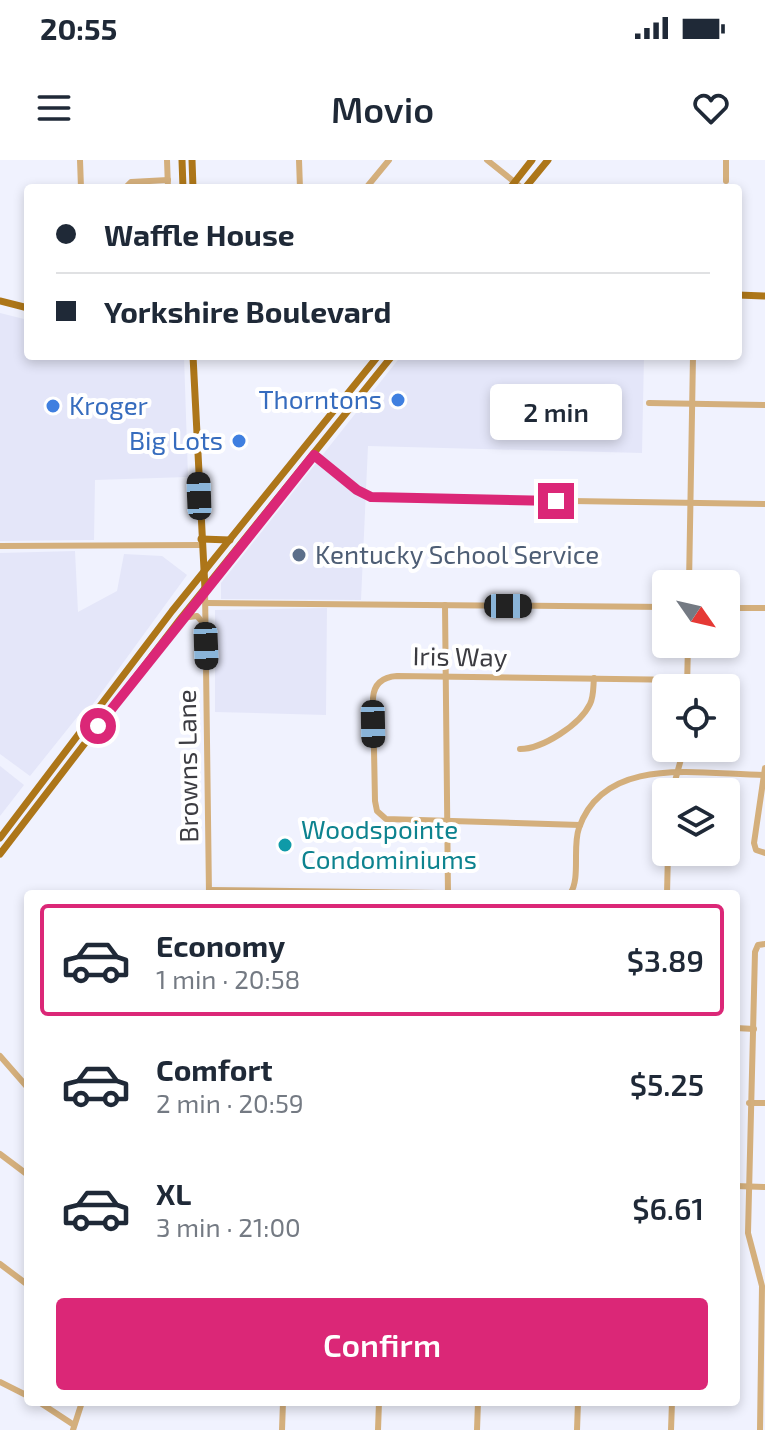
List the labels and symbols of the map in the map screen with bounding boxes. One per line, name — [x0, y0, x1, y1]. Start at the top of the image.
place label: Thorntons — [258, 383, 382, 414]
callout: 2 min — [490, 385, 622, 441]
place label: Kroger — [69, 389, 148, 420]
marker: Thorntons — [389, 391, 407, 409]
marker: Kroger — [44, 397, 62, 415]
place label: Big Lots — [129, 424, 223, 455]
marker: Big Lots — [230, 432, 248, 450]
car — [186, 472, 212, 520]
route end — [538, 483, 574, 519]
place label: Kentucky School Service — [315, 538, 599, 569]
marker: Kentucky School Service — [290, 546, 308, 564]
north arrow — [652, 570, 740, 658]
car — [484, 594, 532, 618]
car — [193, 622, 219, 670]
street label: Iris Way — [412, 639, 508, 672]
street label: Browns Lane — [170, 689, 203, 843]
car — [361, 700, 385, 748]
route start — [80, 708, 116, 744]
place label: Woodspointe Condominiums — [301, 813, 477, 874]
marker: Woodspointe Condominiums — [276, 836, 294, 854]

